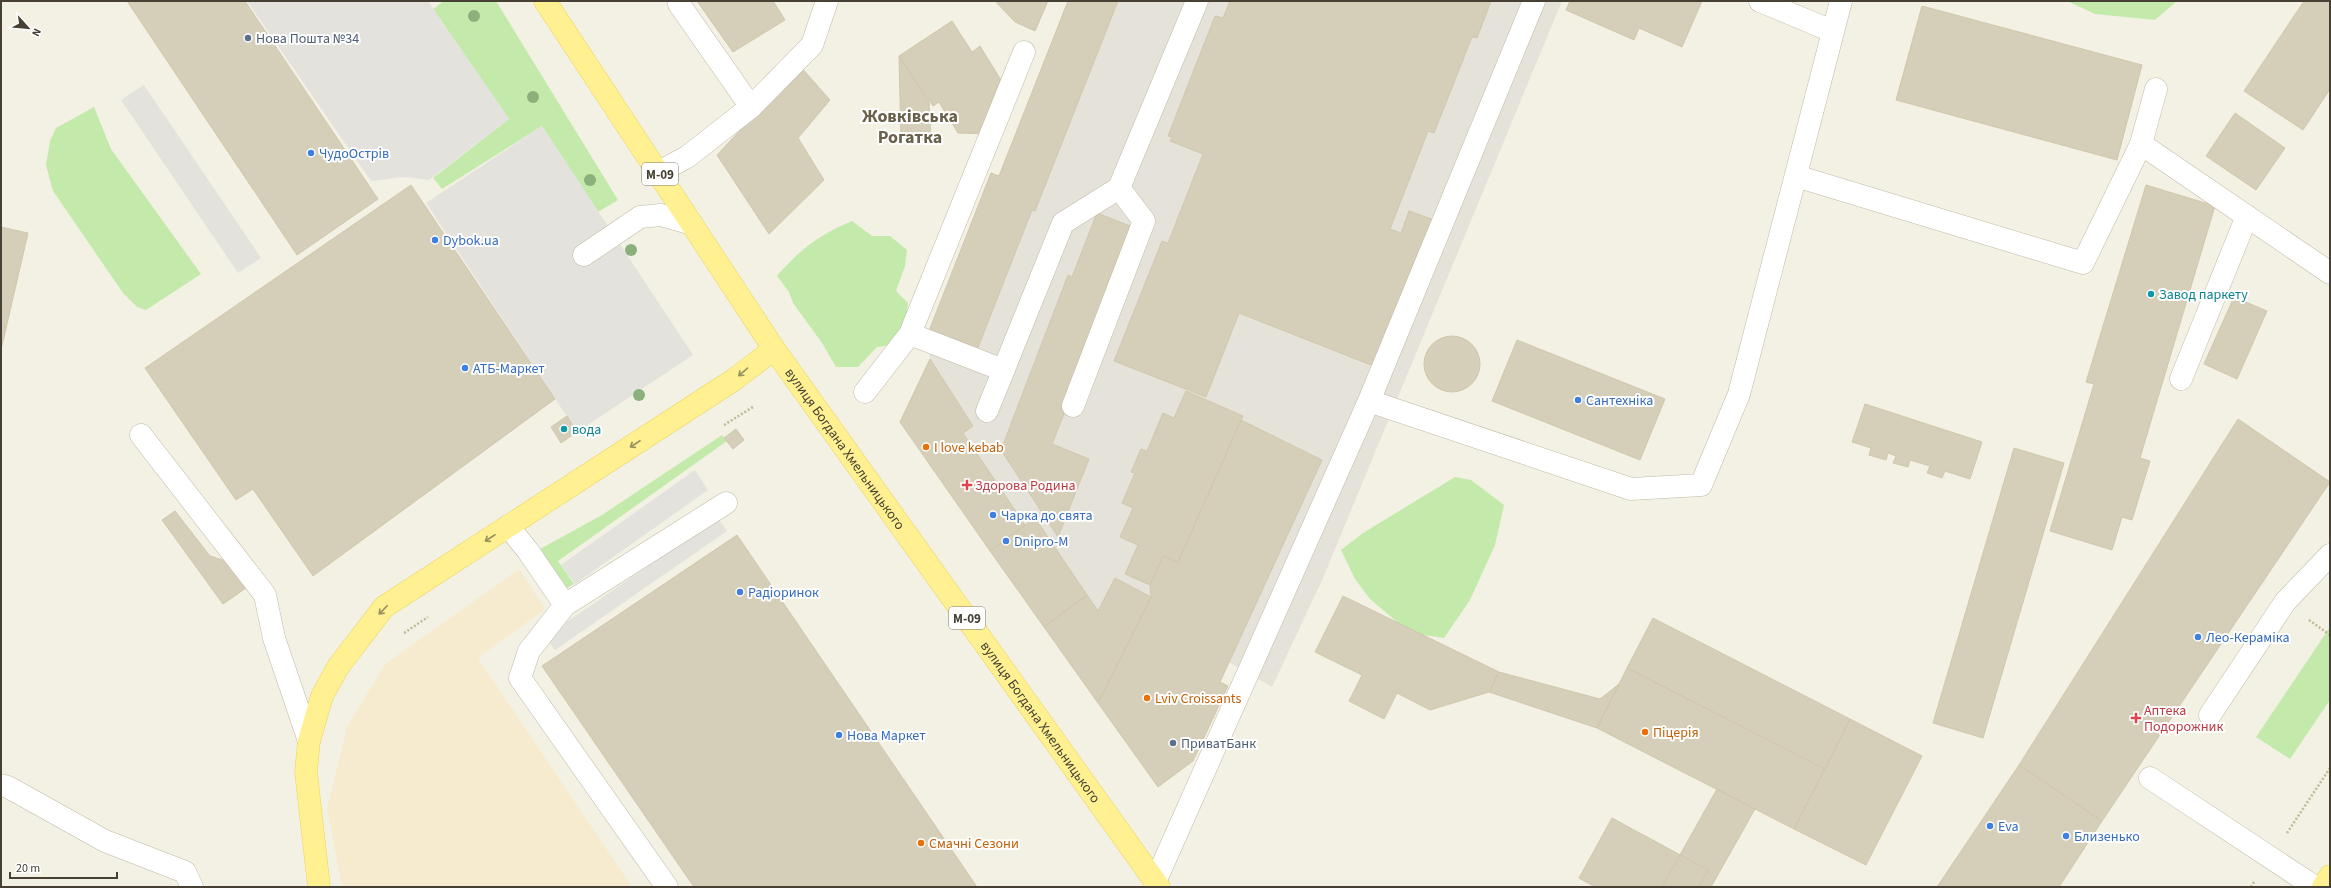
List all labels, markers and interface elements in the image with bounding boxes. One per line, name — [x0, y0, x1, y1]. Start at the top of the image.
north arrow — [8, 8, 48, 48]
text: N — [28, 26, 45, 39]
place label: Нова Пошта №34 — [256, 29, 359, 49]
marker: Нова Пошта №34 — [243, 33, 253, 43]
district label: Жовківська Рогатка — [862, 104, 958, 150]
place label: ЧудоОстрів — [319, 144, 389, 164]
marker: ЧудоОстрів — [306, 148, 316, 158]
road number: М-09 — [642, 163, 678, 185]
place label: Dybok.ua — [443, 231, 499, 251]
marker: Dybok.ua — [430, 235, 440, 245]
place label: Завод паркету — [2159, 285, 2248, 305]
marker: Завод паркету — [2146, 289, 2156, 299]
place label: АТБ-Маркет — [473, 359, 545, 379]
marker: АТБ-Маркет — [460, 363, 470, 373]
street label: вулиця Богдана Хмельницького — [780, 364, 909, 534]
one-way arrow — [738, 368, 748, 377]
place label: Сантехніка — [1586, 391, 1653, 411]
marker: Сантехніка — [1573, 395, 1583, 405]
place label: вода — [572, 420, 601, 440]
marker: вода — [559, 424, 569, 434]
place label: I love kebab — [934, 438, 1004, 458]
one-way arrow — [630, 440, 641, 448]
marker: I love kebab — [921, 442, 931, 452]
place label: Здорова Родина — [975, 476, 1076, 496]
marker: Здорова Родина — [962, 480, 972, 490]
place label: Чарка до свята — [1001, 506, 1093, 526]
marker: Чарка до свята — [988, 510, 998, 520]
place label: Dnipro-M — [1014, 532, 1068, 552]
one-way arrow — [485, 533, 496, 542]
marker: Dnipro-M — [1001, 536, 1011, 546]
place label: Радіоринок — [748, 583, 819, 603]
marker: Радіоринок — [735, 587, 745, 597]
one-way arrow — [378, 605, 388, 615]
road number: М-09 — [949, 607, 985, 629]
place label: Лео-Кераміка — [2206, 628, 2290, 648]
marker: Лео-Кераміка — [2193, 632, 2203, 642]
street label: вулиця Богдана Хмельницького — [975, 637, 1105, 807]
place label: Lviv Croissants — [1155, 689, 1241, 709]
marker: Lviv Croissants — [1142, 693, 1152, 703]
place label: Аптека Подорожник — [2144, 701, 2223, 737]
marker: Аптека Подорожник — [2131, 713, 2141, 723]
place label: Піцерія — [1653, 723, 1699, 743]
place label: Нова Маркет — [847, 726, 926, 746]
marker: Піцерія — [1640, 727, 1650, 737]
marker: Нова Маркет — [834, 730, 844, 740]
place label: ПриватБанк — [1181, 734, 1256, 754]
marker: ПриватБанк — [1168, 738, 1178, 748]
place label: Eva — [1998, 817, 2019, 837]
marker: Eva — [1985, 821, 1995, 831]
place label: Близенько — [2074, 827, 2140, 847]
marker: Близенько — [2061, 831, 2071, 841]
place label: Смачні Сезони — [929, 834, 1019, 854]
marker: Смачні Сезони — [916, 838, 926, 848]
scale bar — [10, 854, 117, 880]
text: 20 m — [16, 860, 40, 877]

